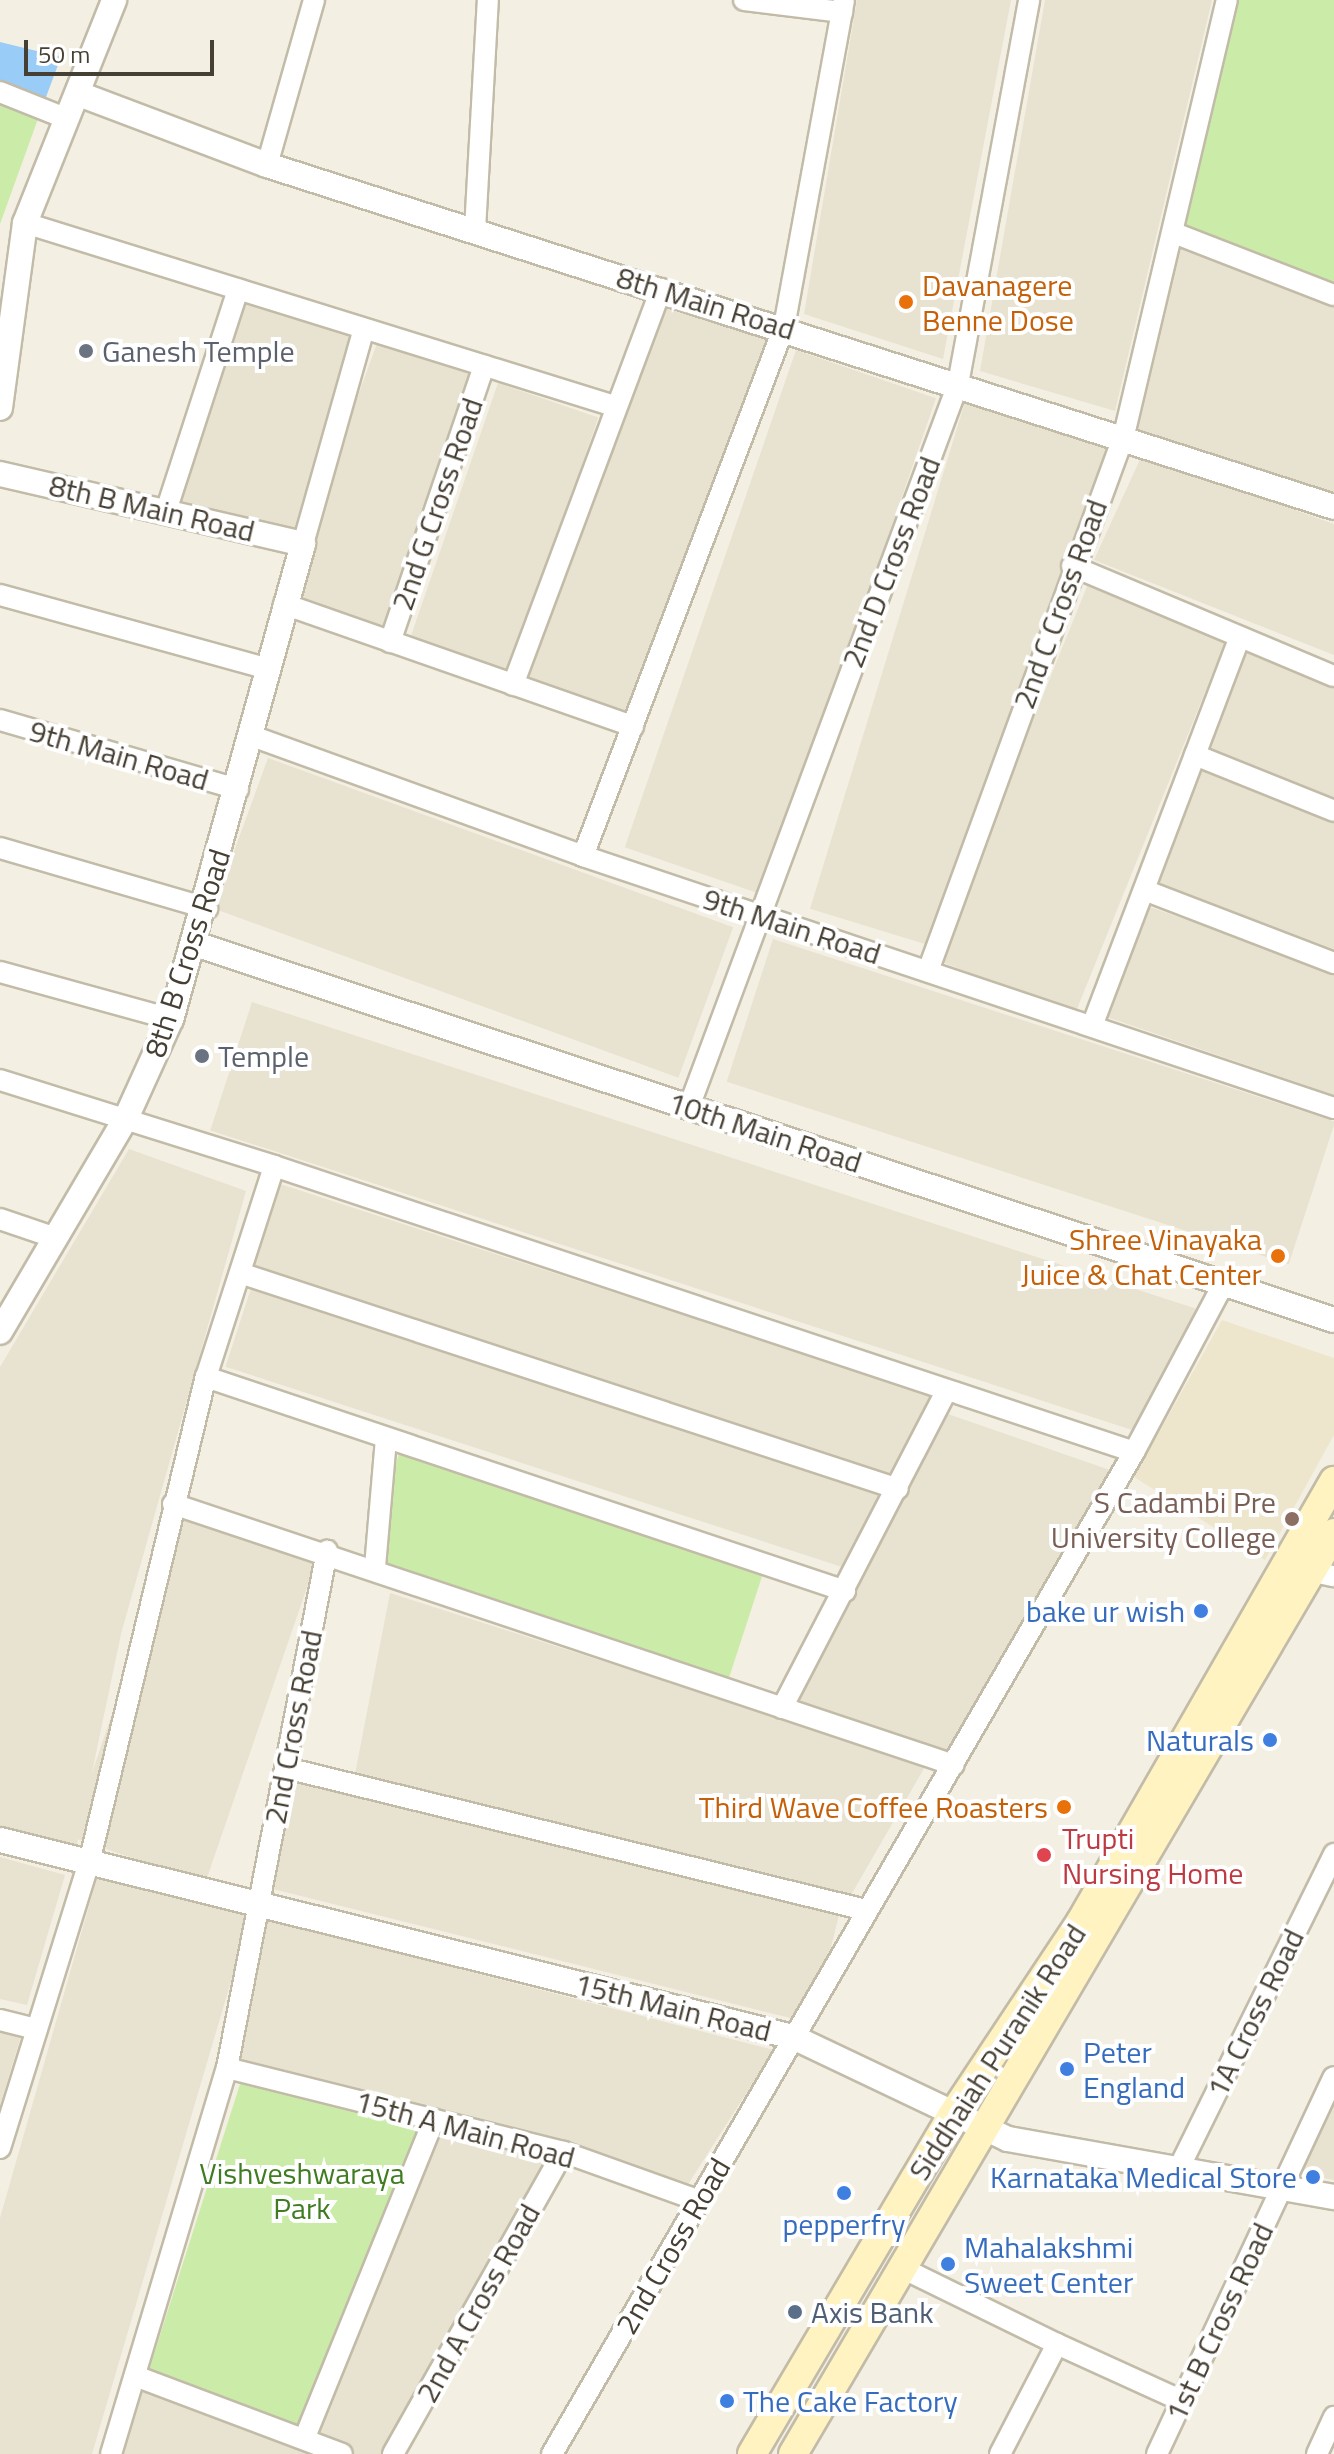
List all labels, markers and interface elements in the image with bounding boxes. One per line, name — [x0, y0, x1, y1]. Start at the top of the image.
scale bar — [28, 24, 218, 74]
text: 50 m — [38, 36, 90, 72]
street label: 8th Main Road — [613, 259, 799, 347]
place label: Davanagere Benne Dose — [922, 267, 1074, 338]
marker: Davanagere Benne Dose — [897, 293, 915, 311]
place label: Ganesh Temple — [102, 333, 295, 369]
marker: Ganesh Temple — [77, 342, 95, 360]
street label: 2nd G Cross Road — [384, 393, 490, 615]
street label: 2nd D Cross Road — [834, 452, 948, 672]
street label: 8th B Main Road — [46, 467, 258, 549]
street label: 2nd C Cross Road — [1005, 495, 1115, 713]
street label: 9th Main Road — [25, 712, 213, 798]
street label: 8th B Cross Road — [136, 844, 238, 1062]
street label: 9th Main Road — [699, 880, 885, 972]
place label: Temple — [218, 1038, 309, 1074]
marker: Temple — [193, 1047, 211, 1065]
street label: 10th Main Road — [664, 1084, 866, 1180]
place label: Shree Vinayaka Juice & Chat Center — [1021, 1221, 1262, 1292]
marker: Shree Vinayaka Juice & Chat Center — [1269, 1247, 1287, 1265]
place label: S Cadambi Pre University College — [1051, 1484, 1276, 1554]
marker: S Cadambi Pre University College — [1283, 1510, 1301, 1528]
place label: bake ur wish — [1026, 1593, 1185, 1629]
marker: bake ur wish — [1192, 1602, 1210, 1620]
street label: 2nd Cross Road — [257, 1627, 329, 1827]
place label: Naturals — [1146, 1722, 1254, 1758]
marker: Naturals — [1261, 1731, 1279, 1749]
place label: Third Wave Coffee Roasters — [699, 1789, 1048, 1825]
marker: Third Wave Coffee Roasters — [1055, 1798, 1073, 1816]
place label: Trupti Nursing Home — [1062, 1820, 1243, 1890]
marker: Trupti Nursing Home — [1033, 1844, 1055, 1866]
street label: Siddhaiah Puranik Road — [901, 1917, 1093, 2187]
street label: 1A Cross Road — [1199, 1923, 1311, 2103]
street label: 15th Main Road — [571, 1965, 775, 2049]
place label: Peter England — [1083, 2034, 1185, 2104]
marker: Peter England — [1058, 2060, 1076, 2078]
street label: 15th A Main Road — [351, 2082, 579, 2176]
street label: 2nd Cross Road — [608, 2152, 738, 2340]
park label: Vishveshwaraya Park — [199, 2155, 405, 2226]
place label: Karnataka Medical Store — [990, 2159, 1297, 2195]
marker: Karnataka Medical Store — [1304, 2168, 1322, 2186]
marker: pepperfry — [835, 2184, 853, 2202]
street label: 2nd A Cross Road — [409, 2197, 547, 2409]
place label: pepperfry — [783, 2206, 905, 2242]
street label: 1st B Cross Road — [1157, 2217, 1281, 2427]
place label: Mahalakshmi Sweet Center — [964, 2229, 1133, 2300]
marker: Mahalakshmi Sweet Center — [939, 2255, 957, 2273]
place label: Axis Bank — [811, 2294, 934, 2330]
marker: Axis Bank — [786, 2303, 804, 2321]
place label: The Cake Factory — [743, 2383, 958, 2419]
marker: The Cake Factory — [718, 2392, 736, 2410]

